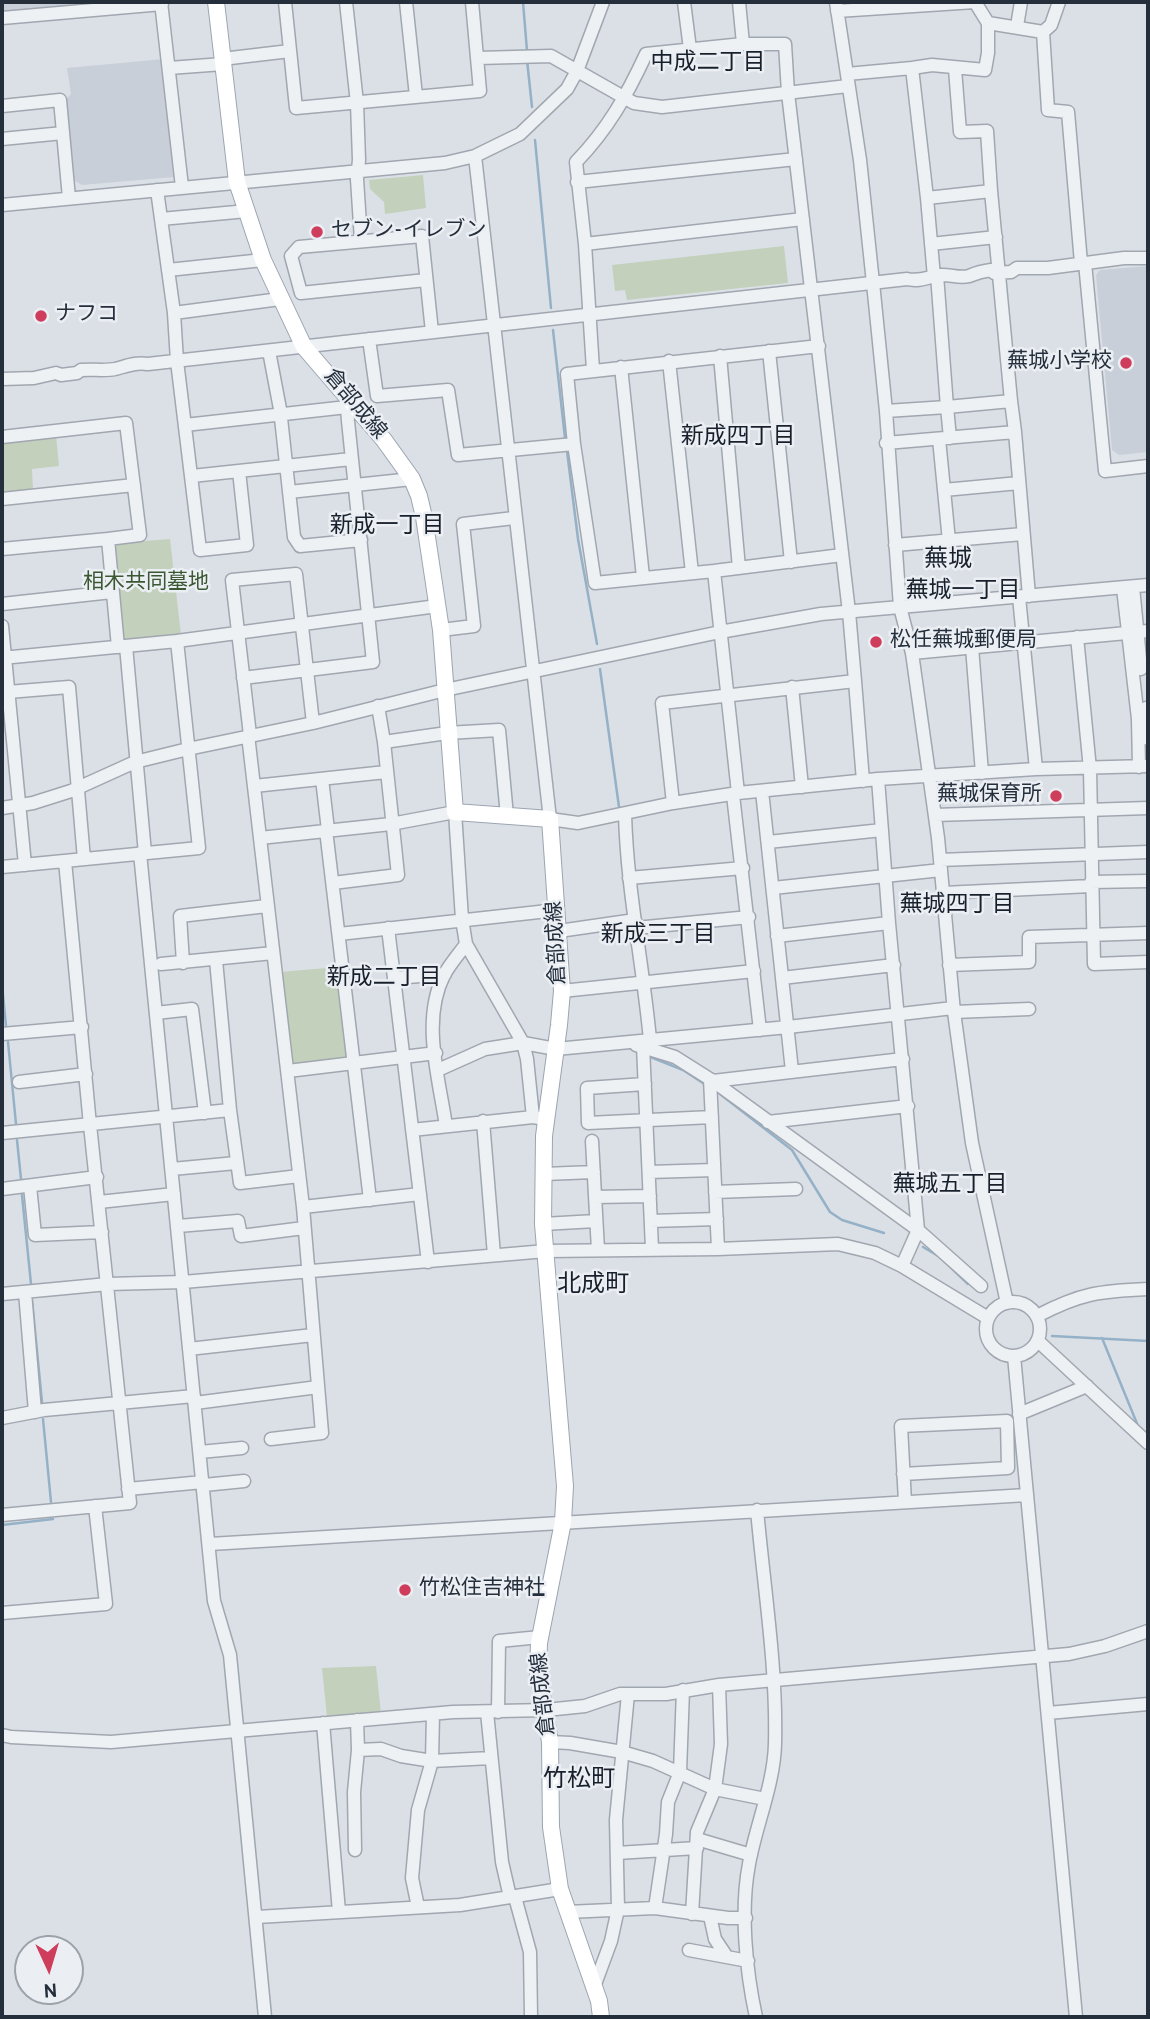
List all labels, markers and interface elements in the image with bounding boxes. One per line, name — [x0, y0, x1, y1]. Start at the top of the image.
district label: 中成二丁目 — [651, 50, 765, 78]
place label: セブン-イレブン — [331, 219, 486, 245]
marker: セブン-イレブン — [309, 224, 325, 240]
place label: ナフコ — [55, 303, 118, 329]
marker: ナフコ — [33, 308, 49, 324]
place label: 蕪城小学校 — [1007, 350, 1112, 376]
marker: 蕪城小学校 — [1118, 355, 1134, 371]
street label: 倉部成線 — [317, 365, 391, 445]
district label: 新成四丁目 — [681, 424, 795, 452]
district label: 新成一丁目 — [330, 513, 444, 541]
district label: 蕪城 — [924, 547, 972, 575]
park label: 相木共同墓地 — [83, 571, 209, 597]
district label: 蕪城一丁目 — [906, 578, 1020, 606]
place label: 松任蕪城郵便局 — [890, 629, 1037, 655]
marker: 松任蕪城郵便局 — [868, 634, 884, 650]
place label: 蕪城保育所 — [937, 783, 1042, 809]
marker: 蕪城保育所 — [1048, 788, 1064, 804]
district label: 蕪城四丁目 — [900, 892, 1014, 920]
street label: 倉部成線 — [543, 900, 573, 986]
district label: 新成三丁目 — [601, 922, 715, 950]
district label: 新成二丁目 — [327, 965, 441, 993]
district label: 蕪城五丁目 — [893, 1172, 1007, 1200]
district label: 北成町 — [557, 1272, 629, 1300]
place label: 竹松住吉神社 — [419, 1577, 545, 1603]
marker: 竹松住吉神社 — [397, 1582, 413, 1598]
street label: 倉部成線 — [528, 1651, 562, 1737]
district label: 竹松町 — [543, 1767, 615, 1795]
north arrow — [14, 1935, 84, 2005]
text: N — [43, 1977, 58, 2001]

